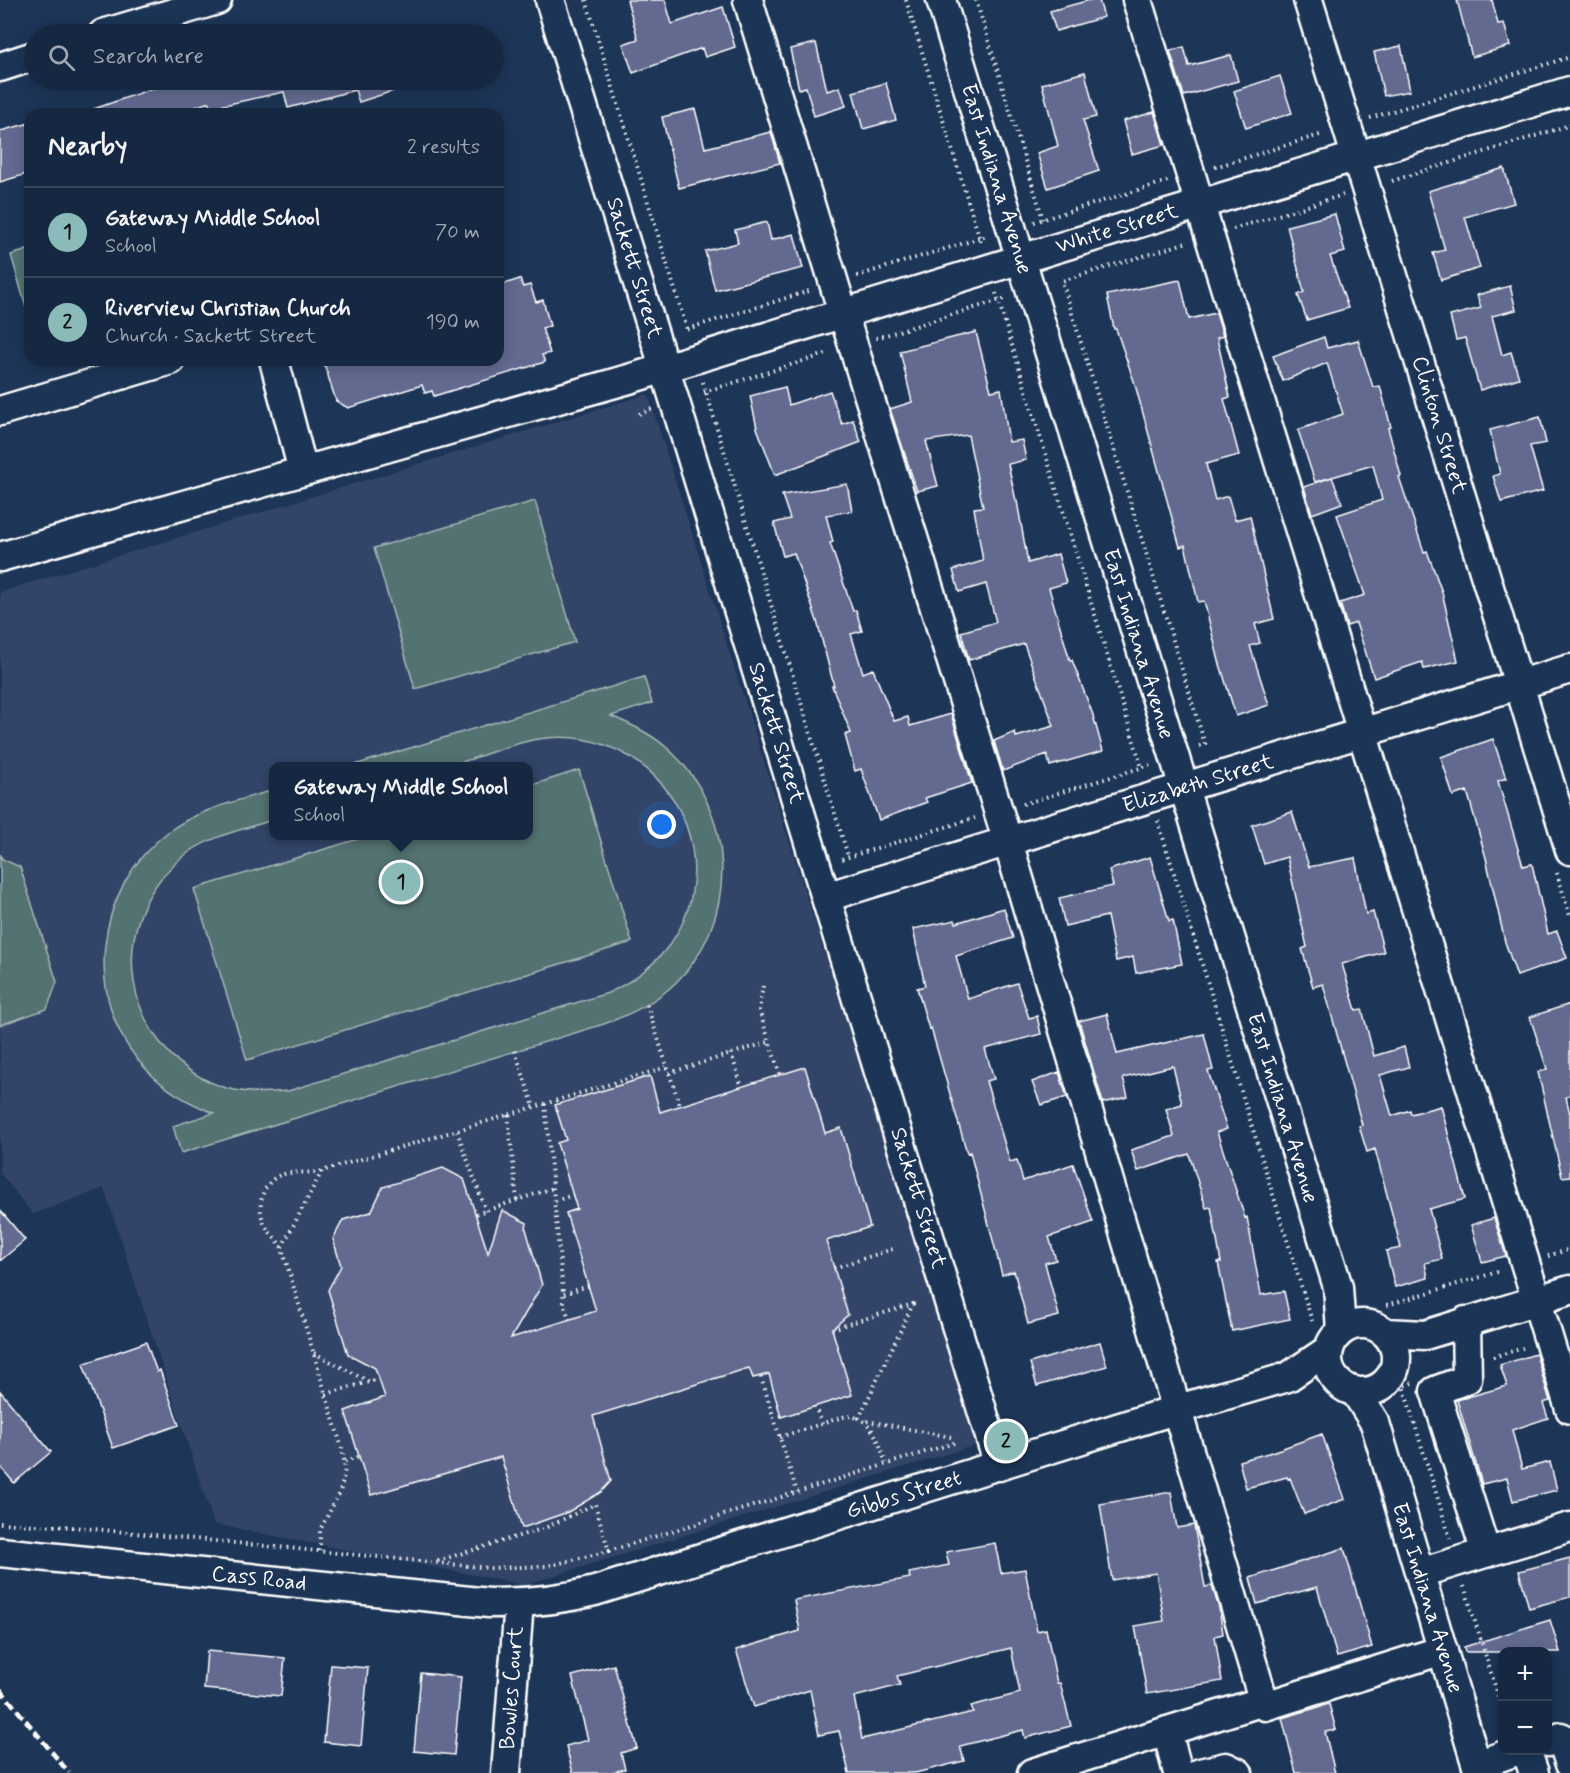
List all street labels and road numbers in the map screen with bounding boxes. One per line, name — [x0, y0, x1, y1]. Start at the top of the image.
street label: East Indiana Avenue — [954, 81, 1038, 277]
street label: Sackett Street — [599, 194, 669, 342]
street label: White Street — [1053, 197, 1182, 261]
street label: Clinton Street — [1405, 353, 1473, 497]
street label: East Indiana Avenue — [1096, 546, 1180, 742]
street label: Sackett Street — [741, 659, 811, 807]
street label: Elizabeth Street — [1119, 748, 1277, 820]
street label: East Indiana Avenue — [1240, 1010, 1324, 1206]
street label: Sackett Street — [883, 1124, 953, 1272]
street label: Gibbs Street — [843, 1464, 965, 1526]
street label: East Indiana Avenue — [1385, 1500, 1469, 1696]
street label: Cass Road — [210, 1560, 308, 1598]
street label: Bowles Court — [494, 1625, 530, 1751]

